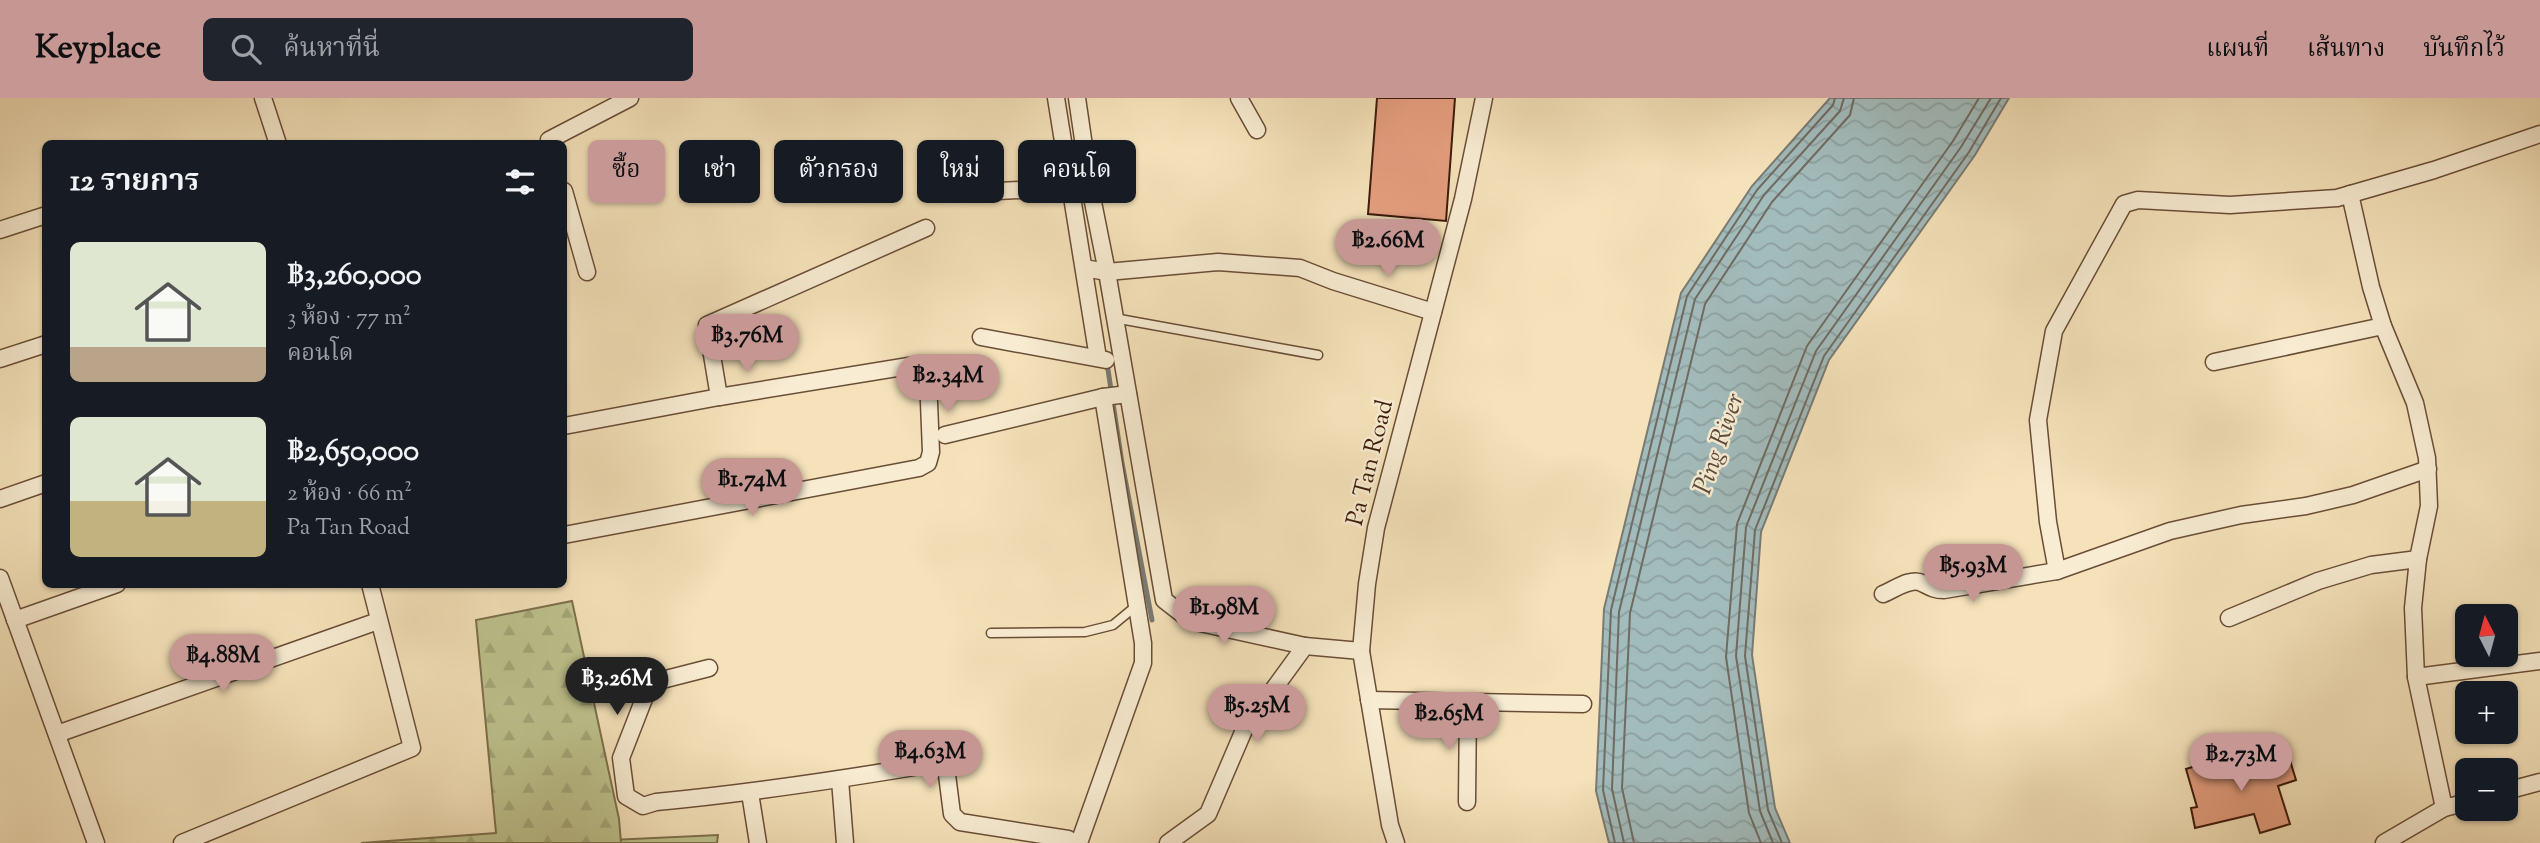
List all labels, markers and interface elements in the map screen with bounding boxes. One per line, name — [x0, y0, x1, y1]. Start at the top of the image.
search box — [203, 18, 693, 81]
text: Keyplace — [35, 25, 161, 73]
icon: search — [227, 30, 265, 68]
text: ค้นหาที่นี่ — [283, 31, 380, 68]
text: แผนที่ — [2206, 33, 2269, 67]
text: เส้นทาง — [2307, 33, 2385, 67]
text: บันทึกไว้ — [2423, 33, 2505, 67]
chip: ซื้อ — [588, 140, 665, 203]
chip: เช่า — [679, 140, 760, 203]
chip: ตัวกรอง — [774, 140, 903, 203]
chip: ใหม่ — [917, 140, 1004, 203]
chip: คอนโด — [1018, 140, 1136, 203]
text: 12 รายการ — [70, 161, 200, 204]
icon: filters — [501, 163, 539, 201]
pin: ฿2.66M — [1331, 220, 1445, 279]
text: ฿2.66M — [1352, 225, 1424, 258]
text: ฿3,260,000 — [287, 255, 422, 298]
icon: home — [126, 270, 210, 354]
text: 3 ห้อง · 77 m² — [287, 302, 411, 335]
pin: ฿3.76M — [690, 314, 804, 374]
text: ฿3.76M — [711, 320, 783, 353]
text: คอนโด — [287, 338, 354, 371]
pin: ฿2.34M — [891, 354, 1005, 414]
text: ฿2.34M — [912, 360, 984, 393]
water label: Ping River — [1685, 389, 1755, 499]
street label: Pa Tan Road — [1339, 396, 1403, 529]
text: ฿2,650,000 — [287, 431, 419, 474]
icon: home — [126, 445, 210, 529]
pin: ฿1.74M — [695, 458, 809, 518]
text: ฿1.74M — [717, 464, 787, 497]
text: 2 ห้อง · 66 m² — [287, 478, 412, 511]
text: Pa Tan Road — [287, 512, 410, 545]
pin: ฿5.93M — [1916, 545, 2030, 604]
text: ฿5.93M — [1939, 550, 2007, 583]
pin: ฿1.98M — [1167, 587, 1281, 646]
text: ฿1.98M — [1189, 592, 1259, 625]
north arrow — [2455, 604, 2518, 667]
map controls — [2455, 604, 2518, 821]
pin: ฿4.88M — [166, 634, 280, 694]
text: ฿4.88M — [186, 640, 260, 673]
pin: ฿3.26M — [560, 658, 674, 717]
text: ฿3.26M — [581, 663, 653, 696]
button: + — [2455, 681, 2518, 744]
pin: ฿5.25M — [1200, 684, 1314, 744]
text: ฿5.25M — [1224, 690, 1290, 723]
pin: ฿2.65M — [1392, 692, 1506, 752]
text: ฿2.65M — [1414, 698, 1484, 731]
pin: ฿4.63M — [873, 730, 987, 790]
pin: ฿2.73M — [2184, 734, 2298, 793]
text: ฿4.63M — [894, 736, 966, 769]
text: ฿2.73M — [2205, 739, 2277, 772]
button: − — [2455, 758, 2518, 821]

